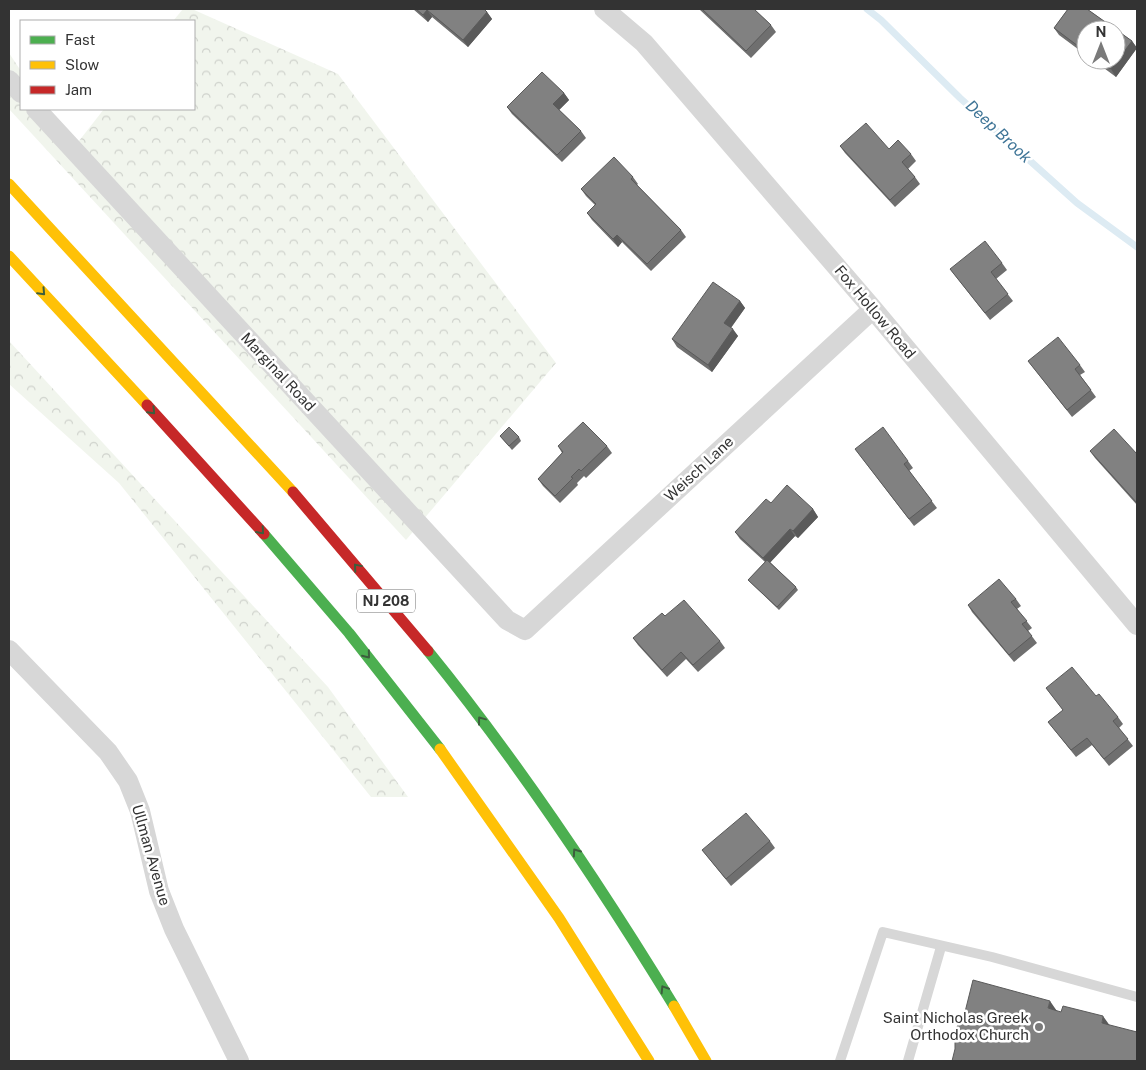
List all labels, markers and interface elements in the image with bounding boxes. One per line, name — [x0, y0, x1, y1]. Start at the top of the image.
legend — [20, 20, 195, 110]
north arrow — [1076, 20, 1126, 70]
text: N — [1096, 24, 1106, 40]
text: Fast — [65, 31, 95, 48]
text: Slow — [65, 56, 100, 73]
text: Jam — [65, 81, 92, 98]
water label: Deep Brook — [962, 96, 1036, 167]
street label: Fox Hollow Road — [831, 262, 919, 362]
one-way arrow — [36, 286, 45, 295]
street label: Marginal Road — [238, 329, 319, 414]
one-way arrow — [146, 405, 155, 414]
street label: Weisch Lane — [661, 433, 737, 505]
one-way arrow — [255, 526, 264, 535]
one-way arrow — [354, 564, 363, 573]
road number: NJ 208 — [357, 590, 415, 612]
one-way arrow — [361, 649, 369, 658]
one-way arrow — [479, 717, 487, 726]
street label: Ullman Avenue — [129, 802, 174, 907]
one-way arrow — [573, 849, 582, 858]
one-way arrow — [660, 985, 670, 994]
place label: Saint Nicholas Greek Orthodox Church — [883, 1009, 1029, 1043]
marker: Saint Nicholas Greek Orthodox Church — [1033, 1021, 1045, 1033]

